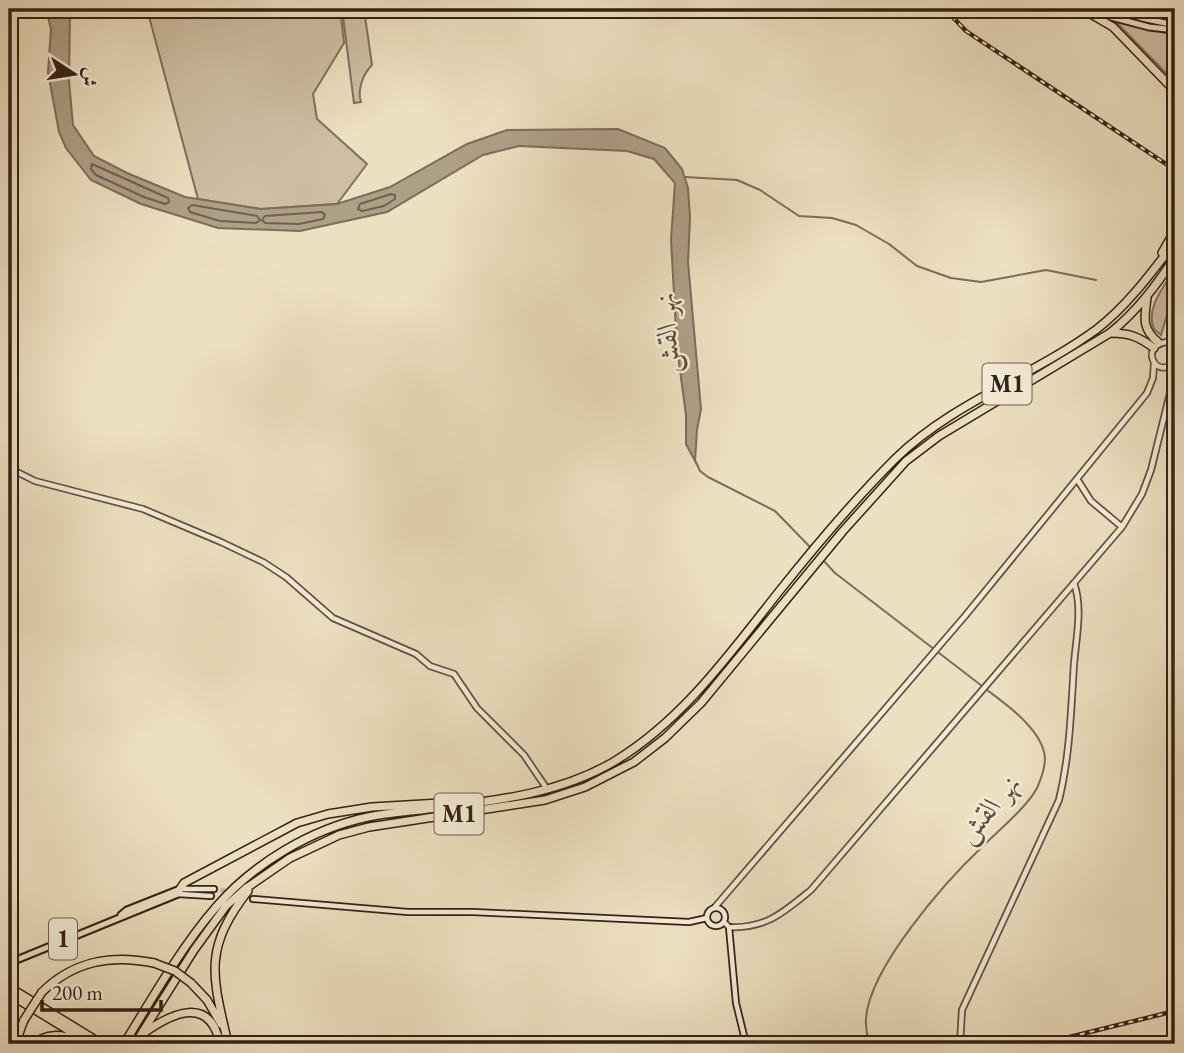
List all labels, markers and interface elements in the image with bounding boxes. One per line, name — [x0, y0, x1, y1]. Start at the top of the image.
north arrow — [38, 38, 108, 108]
text: ش — [76, 66, 104, 89]
water label: نهر القش — [646, 291, 688, 375]
road number: M1 — [982, 363, 1032, 404]
water label: نهر القش — [948, 765, 1030, 852]
road number: M1 — [434, 794, 484, 834]
road number: 1 — [49, 918, 77, 959]
scale bar — [42, 969, 161, 1013]
text: 200 m — [52, 979, 103, 1006]

